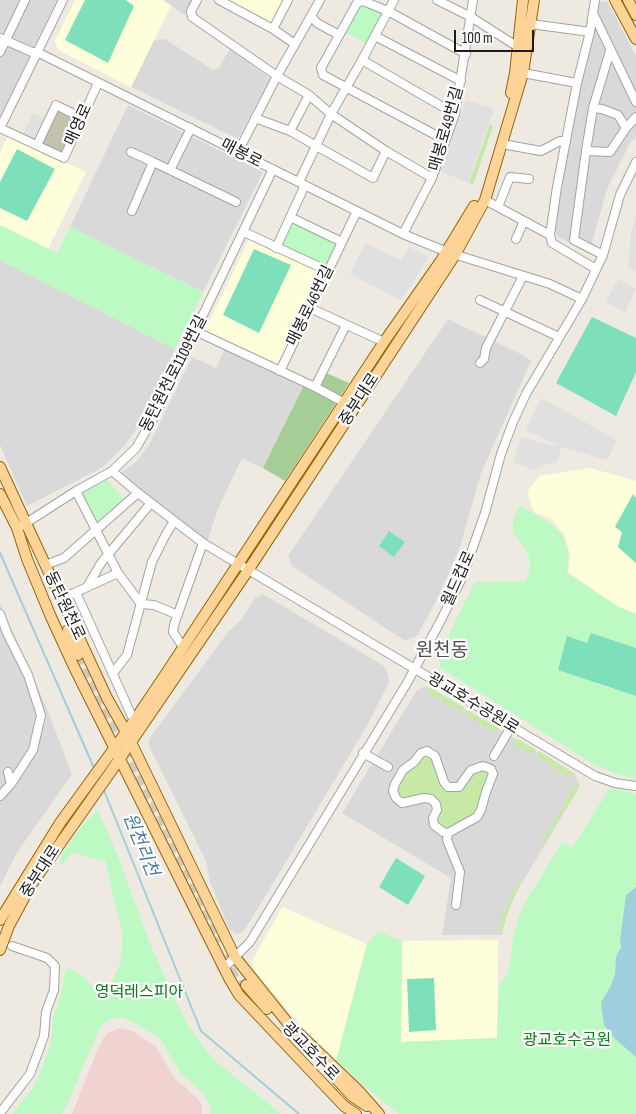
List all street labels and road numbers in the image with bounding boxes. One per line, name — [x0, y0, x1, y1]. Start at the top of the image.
street label: 매봉로49번길 — [426, 84, 468, 174]
street label: 매영로 — [61, 101, 97, 149]
street label: 매봉로 — [217, 135, 265, 173]
street label: 매봉로46번길 — [283, 263, 339, 349]
street label: 동탄원천로1109번길 — [136, 312, 212, 436]
street label: 중부대로 — [336, 370, 384, 430]
street label: 월드컵로 — [438, 548, 480, 610]
street label: 동탄원천로 — [40, 569, 88, 643]
street label: 광교호수공원로 — [424, 669, 522, 739]
street label: 중부대로 — [17, 842, 65, 902]
street label: 광교호수로 — [278, 1019, 342, 1085]

